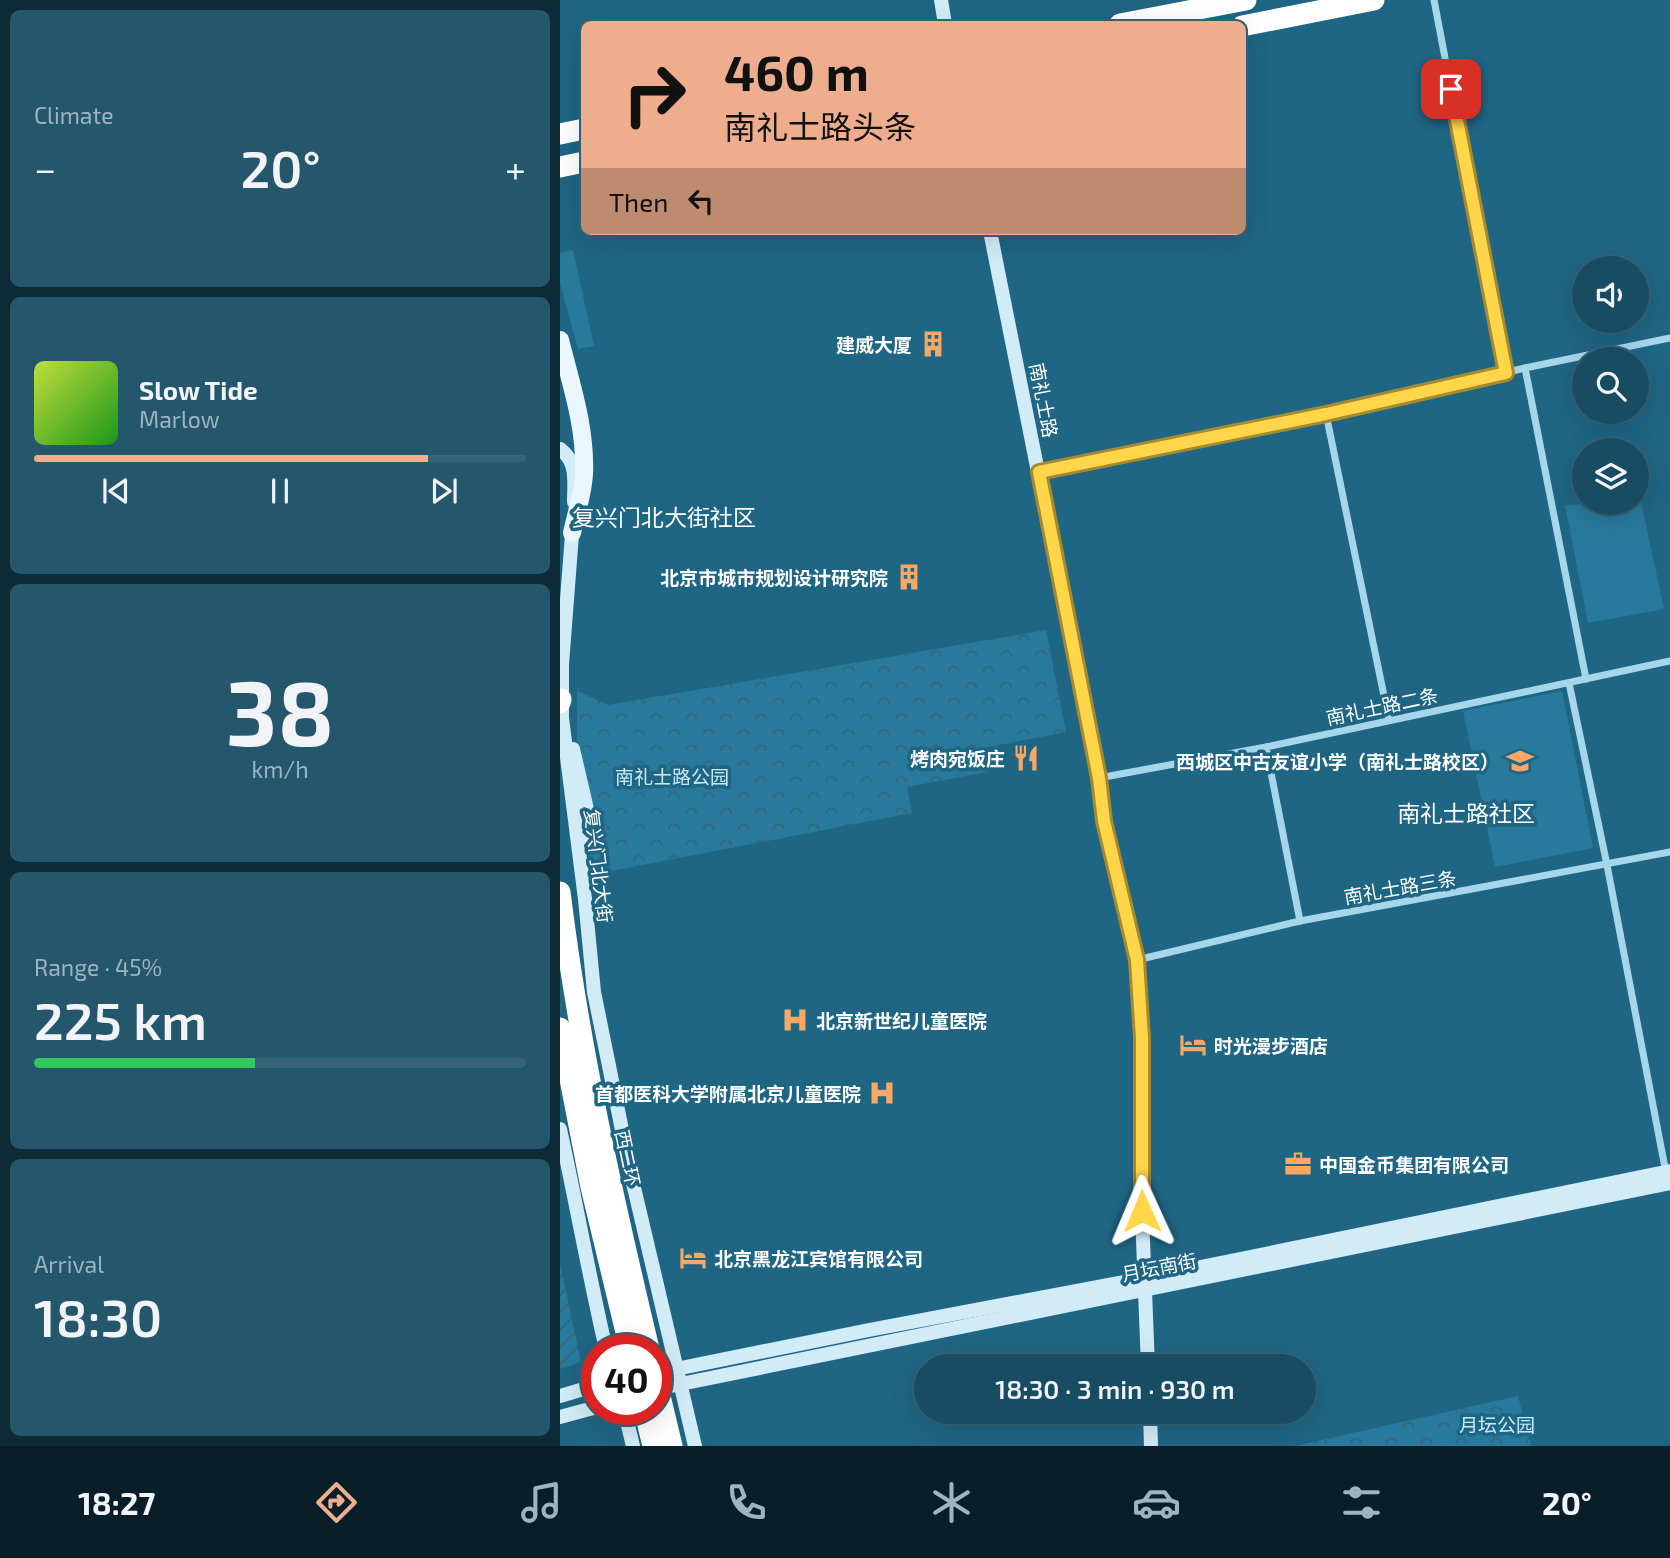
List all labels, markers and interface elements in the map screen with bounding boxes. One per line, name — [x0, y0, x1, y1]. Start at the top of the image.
text: 460 m — [724, 42, 869, 101]
icon: right — [609, 49, 700, 140]
pin — [1421, 59, 1481, 119]
icon: arrive — [1432, 70, 1470, 108]
text: Climate — [34, 101, 114, 129]
text: 南礼士路头条 — [724, 107, 916, 145]
text: 20° — [240, 136, 321, 198]
text: − — [34, 145, 56, 191]
text: + — [505, 145, 526, 191]
icon: left — [682, 182, 720, 220]
text: Then — [609, 186, 668, 217]
map controls — [1572, 256, 1649, 515]
button: sound — [1572, 256, 1649, 333]
building icon: 建威大厦 — [918, 329, 948, 359]
place label: 建威大厦 — [836, 333, 912, 356]
button: search — [1572, 347, 1649, 424]
street label: 南礼士路 — [1025, 360, 1063, 440]
text: Slow Tide — [139, 374, 258, 405]
text: Marlow — [139, 405, 220, 433]
button: layers — [1572, 438, 1649, 515]
icon: previous — [97, 472, 135, 510]
icon: pause — [261, 472, 299, 510]
icon: next — [425, 472, 463, 510]
district label: 复兴门北大街社区 — [572, 503, 756, 531]
building icon: 北京市城市规划设计研究院 — [894, 562, 924, 592]
place label: 北京市城市规划设计研究院 — [660, 566, 888, 589]
text: 38 — [226, 655, 334, 764]
street label: 南礼士路二条 — [1324, 683, 1440, 729]
restaurant icon: 烤肉宛饭庄 — [1011, 743, 1041, 773]
school or university icon: 西城区中古友谊小学（南礼士路校区） — [1505, 746, 1535, 776]
place label: 烤肉宛饭庄 — [910, 747, 1005, 770]
place label: 西城区中古友谊小学（南礼士路校区） — [1176, 750, 1499, 773]
text: km/h — [251, 755, 309, 783]
park label: 南礼士路公园 — [615, 765, 729, 788]
district label: 南礼士路社区 — [1397, 799, 1535, 827]
street label: 复兴门北大街 — [581, 808, 617, 924]
street label: 南礼士路三条 — [1342, 866, 1458, 908]
text: Range · 45% — [34, 953, 162, 981]
text: 225 km — [34, 988, 207, 1050]
hospital icon: 北京新世纪儿童医院 — [780, 1005, 810, 1035]
place label: 北京新世纪儿童医院 — [816, 1009, 987, 1032]
hotel icon: 时光漫步酒店 — [1178, 1030, 1208, 1060]
place label: 时光漫步酒店 — [1214, 1034, 1328, 1057]
hospital icon: 首都医科大学附属北京儿童医院 — [867, 1078, 897, 1108]
place label: 首都医科大学附属北京儿童医院 — [595, 1082, 861, 1105]
street label: 西二环 — [611, 1128, 645, 1188]
office icon: 中国金币集团有限公司 — [1283, 1149, 1313, 1179]
place label: 中国金币集团有限公司 — [1319, 1153, 1509, 1176]
position arrow — [1105, 1174, 1179, 1248]
hotel icon: 北京黑龙江宾馆有限公司 — [678, 1243, 708, 1273]
place label: 北京黑龙江宾馆有限公司 — [714, 1247, 923, 1270]
street label: 月坛南街 — [1119, 1248, 1199, 1286]
text: Arrival — [34, 1250, 104, 1278]
text: 18:30 — [34, 1285, 162, 1347]
speed limit sign: 40 — [581, 1334, 672, 1425]
text: 18:30 · 3 min · 930 m — [995, 1373, 1235, 1404]
park label: 月坛公园 — [1459, 1413, 1535, 1436]
icon: directions — [312, 1478, 361, 1527]
icon: music — [517, 1478, 566, 1527]
icon: phone — [722, 1478, 771, 1527]
icon: climate — [927, 1478, 976, 1527]
icon: car — [1132, 1478, 1181, 1527]
icon: filters — [1337, 1478, 1386, 1527]
text: 18:27 — [78, 1483, 156, 1521]
text: 20° — [1542, 1483, 1592, 1521]

